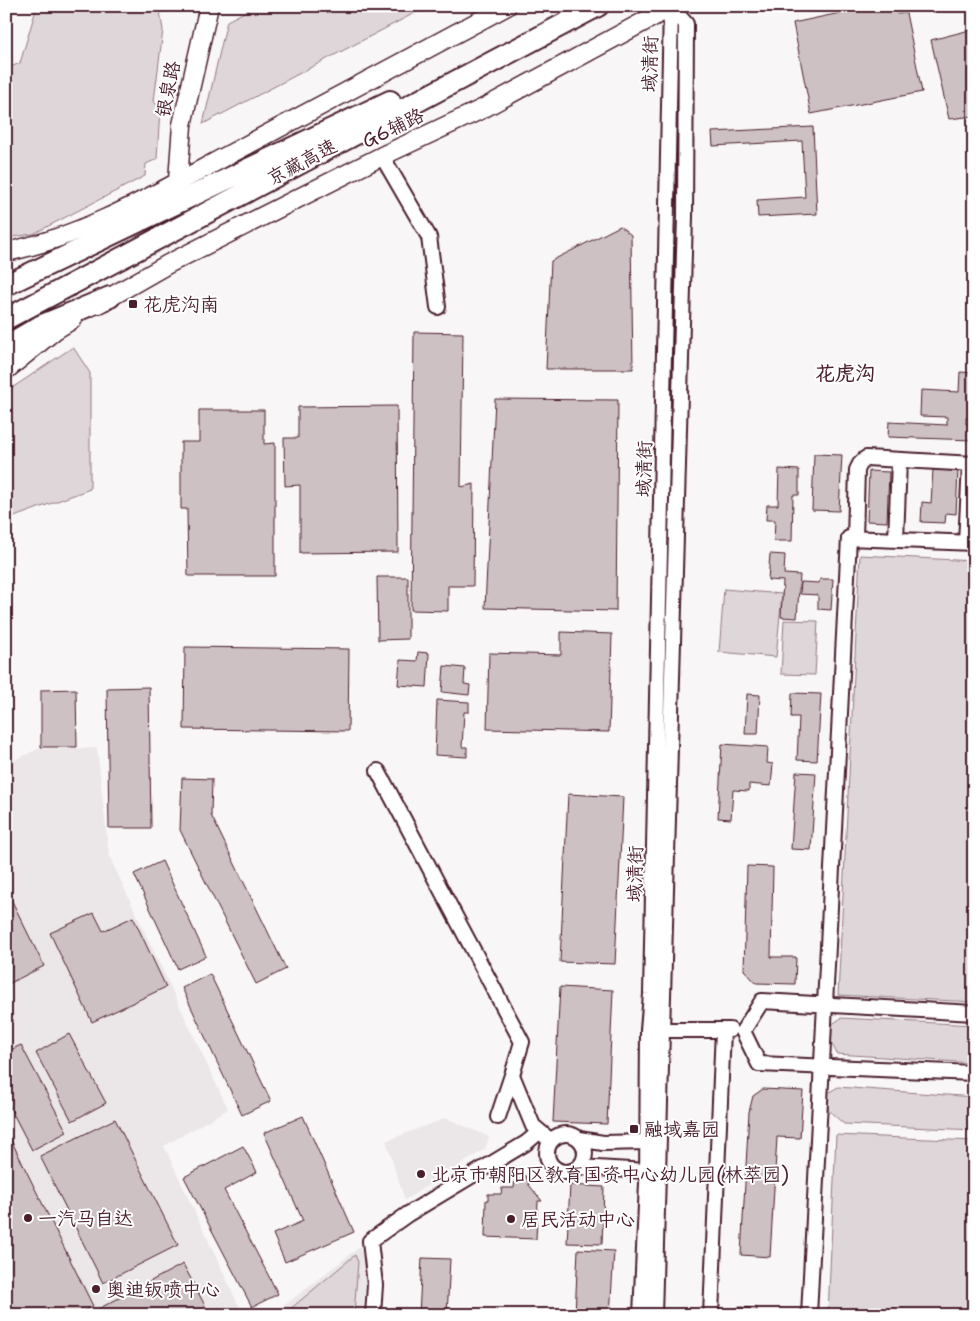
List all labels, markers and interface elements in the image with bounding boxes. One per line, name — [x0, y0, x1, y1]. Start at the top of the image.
street label: 域清街 — [637, 35, 663, 93]
street label: 银泉路 — [150, 59, 186, 119]
street label: G6辅路 — [358, 102, 428, 154]
street label: 京藏高速 — [263, 133, 341, 191]
place label: 花虎沟南 — [143, 292, 219, 317]
marker: 花虎沟南 — [127, 298, 139, 310]
district label: 花虎沟 — [815, 360, 875, 386]
street label: 域清街 — [631, 440, 657, 498]
street label: 域清街 — [622, 845, 648, 903]
place label: 融域嘉园 — [644, 1117, 720, 1142]
marker: 融域嘉园 — [628, 1123, 640, 1135]
place label: 北京市朝阳区教育国资中心幼儿园(林萃园) — [431, 1162, 789, 1187]
marker: 北京市朝阳区教育国资中心幼儿园(林萃园) — [415, 1168, 427, 1180]
place label: 一汽马自达 — [38, 1206, 133, 1231]
place label: 居民活动中心 — [521, 1207, 635, 1232]
marker: 一汽马自达 — [22, 1212, 34, 1224]
marker: 居民活动中心 — [505, 1213, 517, 1225]
place label: 奥迪钣喷中心 — [106, 1277, 220, 1302]
marker: 奥迪钣喷中心 — [90, 1283, 102, 1295]

